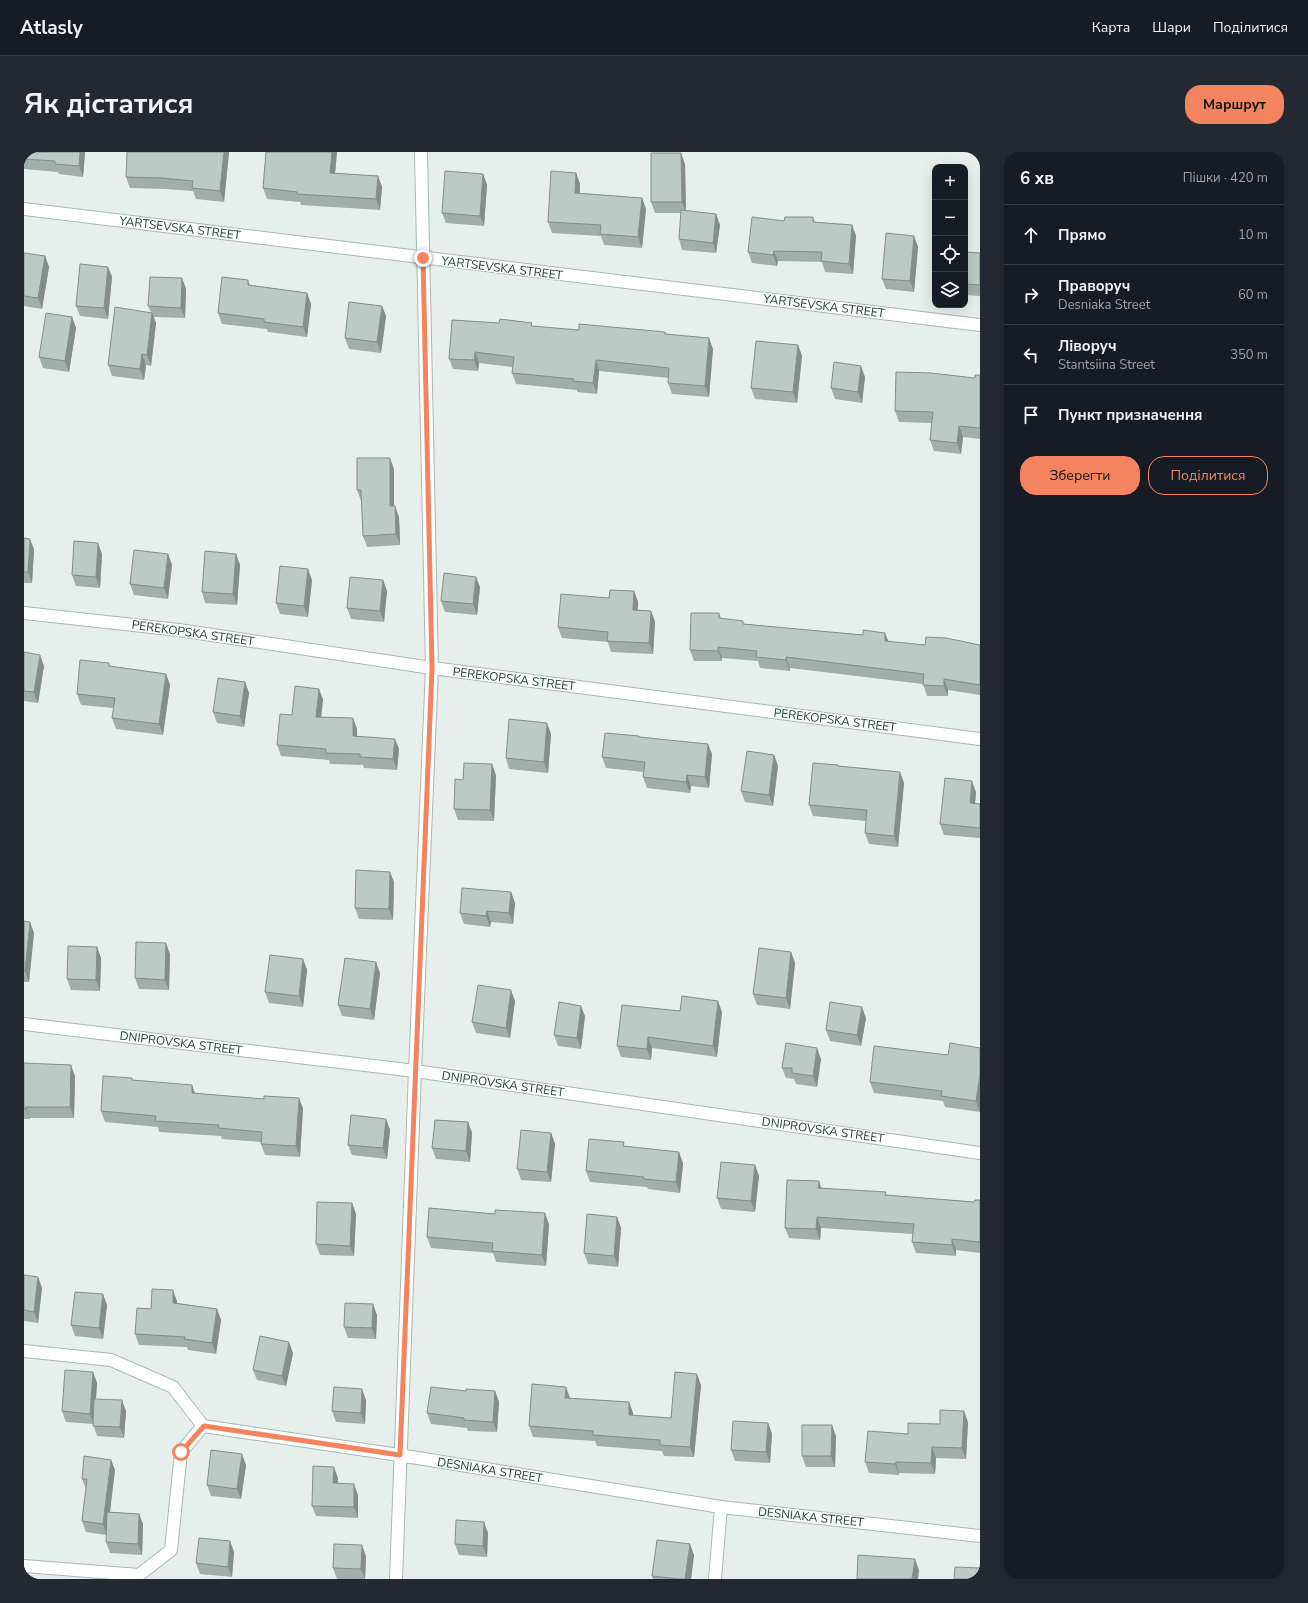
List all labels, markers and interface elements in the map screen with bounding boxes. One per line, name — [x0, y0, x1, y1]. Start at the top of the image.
text: Atlasly — [20, 15, 83, 41]
text: Карта — [1092, 18, 1130, 37]
text: Шари — [1152, 18, 1191, 37]
text: Поділитися — [1213, 18, 1288, 37]
text: Як дістатися — [24, 85, 193, 123]
button: Маршрут — [1185, 85, 1284, 124]
map controls — [932, 164, 968, 308]
button: + — [932, 164, 968, 200]
text: 6 хв — [1020, 167, 1054, 190]
text: Пішки · 420 m — [1183, 169, 1268, 187]
button: − — [932, 200, 968, 236]
street label: YARTSEVSKA STREET — [117, 212, 242, 243]
icon: ahead — [1020, 224, 1042, 246]
text: Прямо — [1058, 225, 1106, 245]
text: 10 m — [1238, 226, 1268, 244]
button: locate — [932, 236, 968, 272]
route end — [414, 249, 432, 267]
street label: YARTSEVSKA STREET — [439, 252, 564, 283]
button: layers — [932, 272, 968, 308]
text: Праворуч — [1058, 276, 1130, 296]
icon: right — [1020, 284, 1042, 306]
text: 60 m — [1238, 286, 1268, 304]
street label: YARTSEVSKA STREET — [761, 290, 886, 321]
text: Desniaka Street — [1058, 296, 1150, 314]
text: Ліворуч — [1058, 336, 1117, 356]
icon: left — [1020, 344, 1042, 366]
text: 350 m — [1230, 346, 1268, 364]
text: Stantsiina Street — [1058, 356, 1155, 374]
icon: arrive — [1020, 404, 1042, 426]
text: Пункт призначення — [1058, 405, 1203, 425]
button: Зберегти — [1020, 456, 1140, 495]
button: Поділитися — [1148, 456, 1268, 495]
street label: PEREKOPSKA STREET — [131, 616, 256, 650]
street label: PEREKOPSKA STREET — [452, 664, 577, 695]
street label: PEREKOPSKA STREET — [773, 705, 898, 736]
street label: DNIPROVSKA STREET — [119, 1028, 244, 1059]
street label: DNIPROVSKA STREET — [441, 1067, 566, 1101]
street label: DNIPROVSKA STREET — [761, 1113, 886, 1147]
route start — [172, 1443, 190, 1461]
street label: DESNIAKA STREET — [436, 1454, 545, 1486]
street label: DESNIAKA STREET — [757, 1503, 866, 1531]

